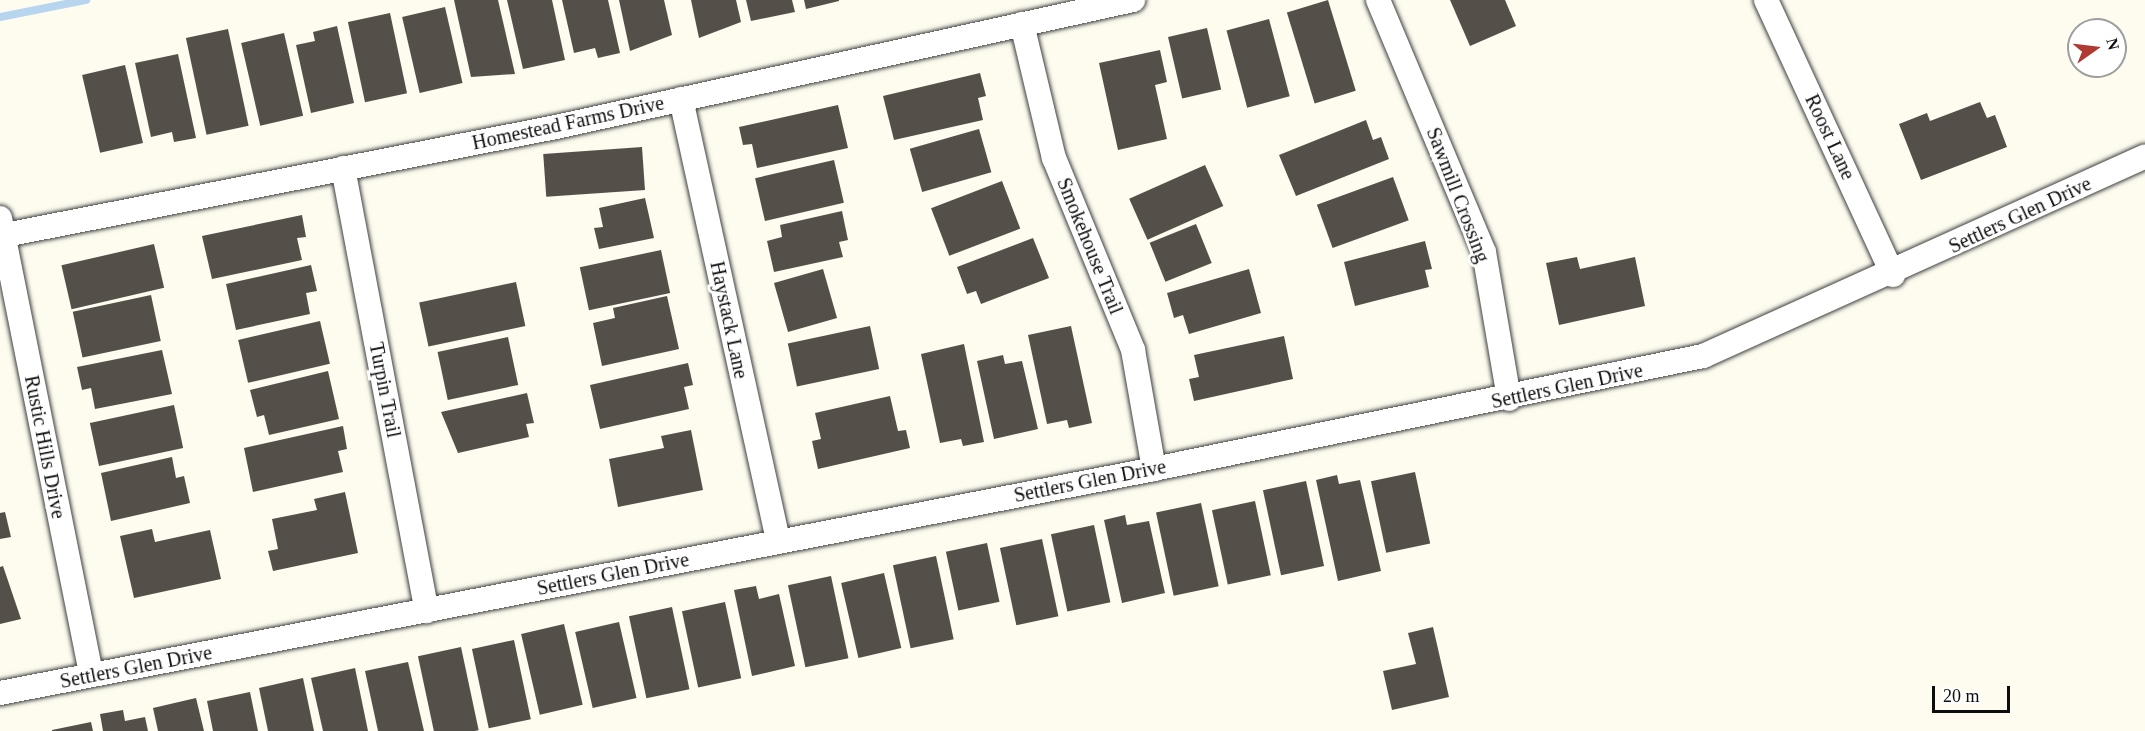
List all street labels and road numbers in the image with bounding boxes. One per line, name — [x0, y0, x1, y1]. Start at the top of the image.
street label: Roost Lane — [1800, 90, 1860, 184]
street label: Homestead Farms Drive — [470, 91, 666, 155]
street label: Sawmill Crossing — [1421, 124, 1495, 266]
street label: Settlers Glen Drive — [1945, 171, 2095, 259]
street label: Smokehouse Trail — [1052, 174, 1128, 318]
street label: Haystack Lane — [705, 259, 753, 381]
street label: Turpin Trail — [364, 340, 406, 440]
street label: Settlers Glen Drive — [1489, 358, 1645, 414]
street label: Rustic Hills Drive — [19, 373, 71, 521]
street label: Settlers Glen Drive — [1012, 454, 1168, 508]
street label: Settlers Glen Drive — [535, 547, 691, 601]
street label: Settlers Glen Drive — [58, 640, 214, 694]

